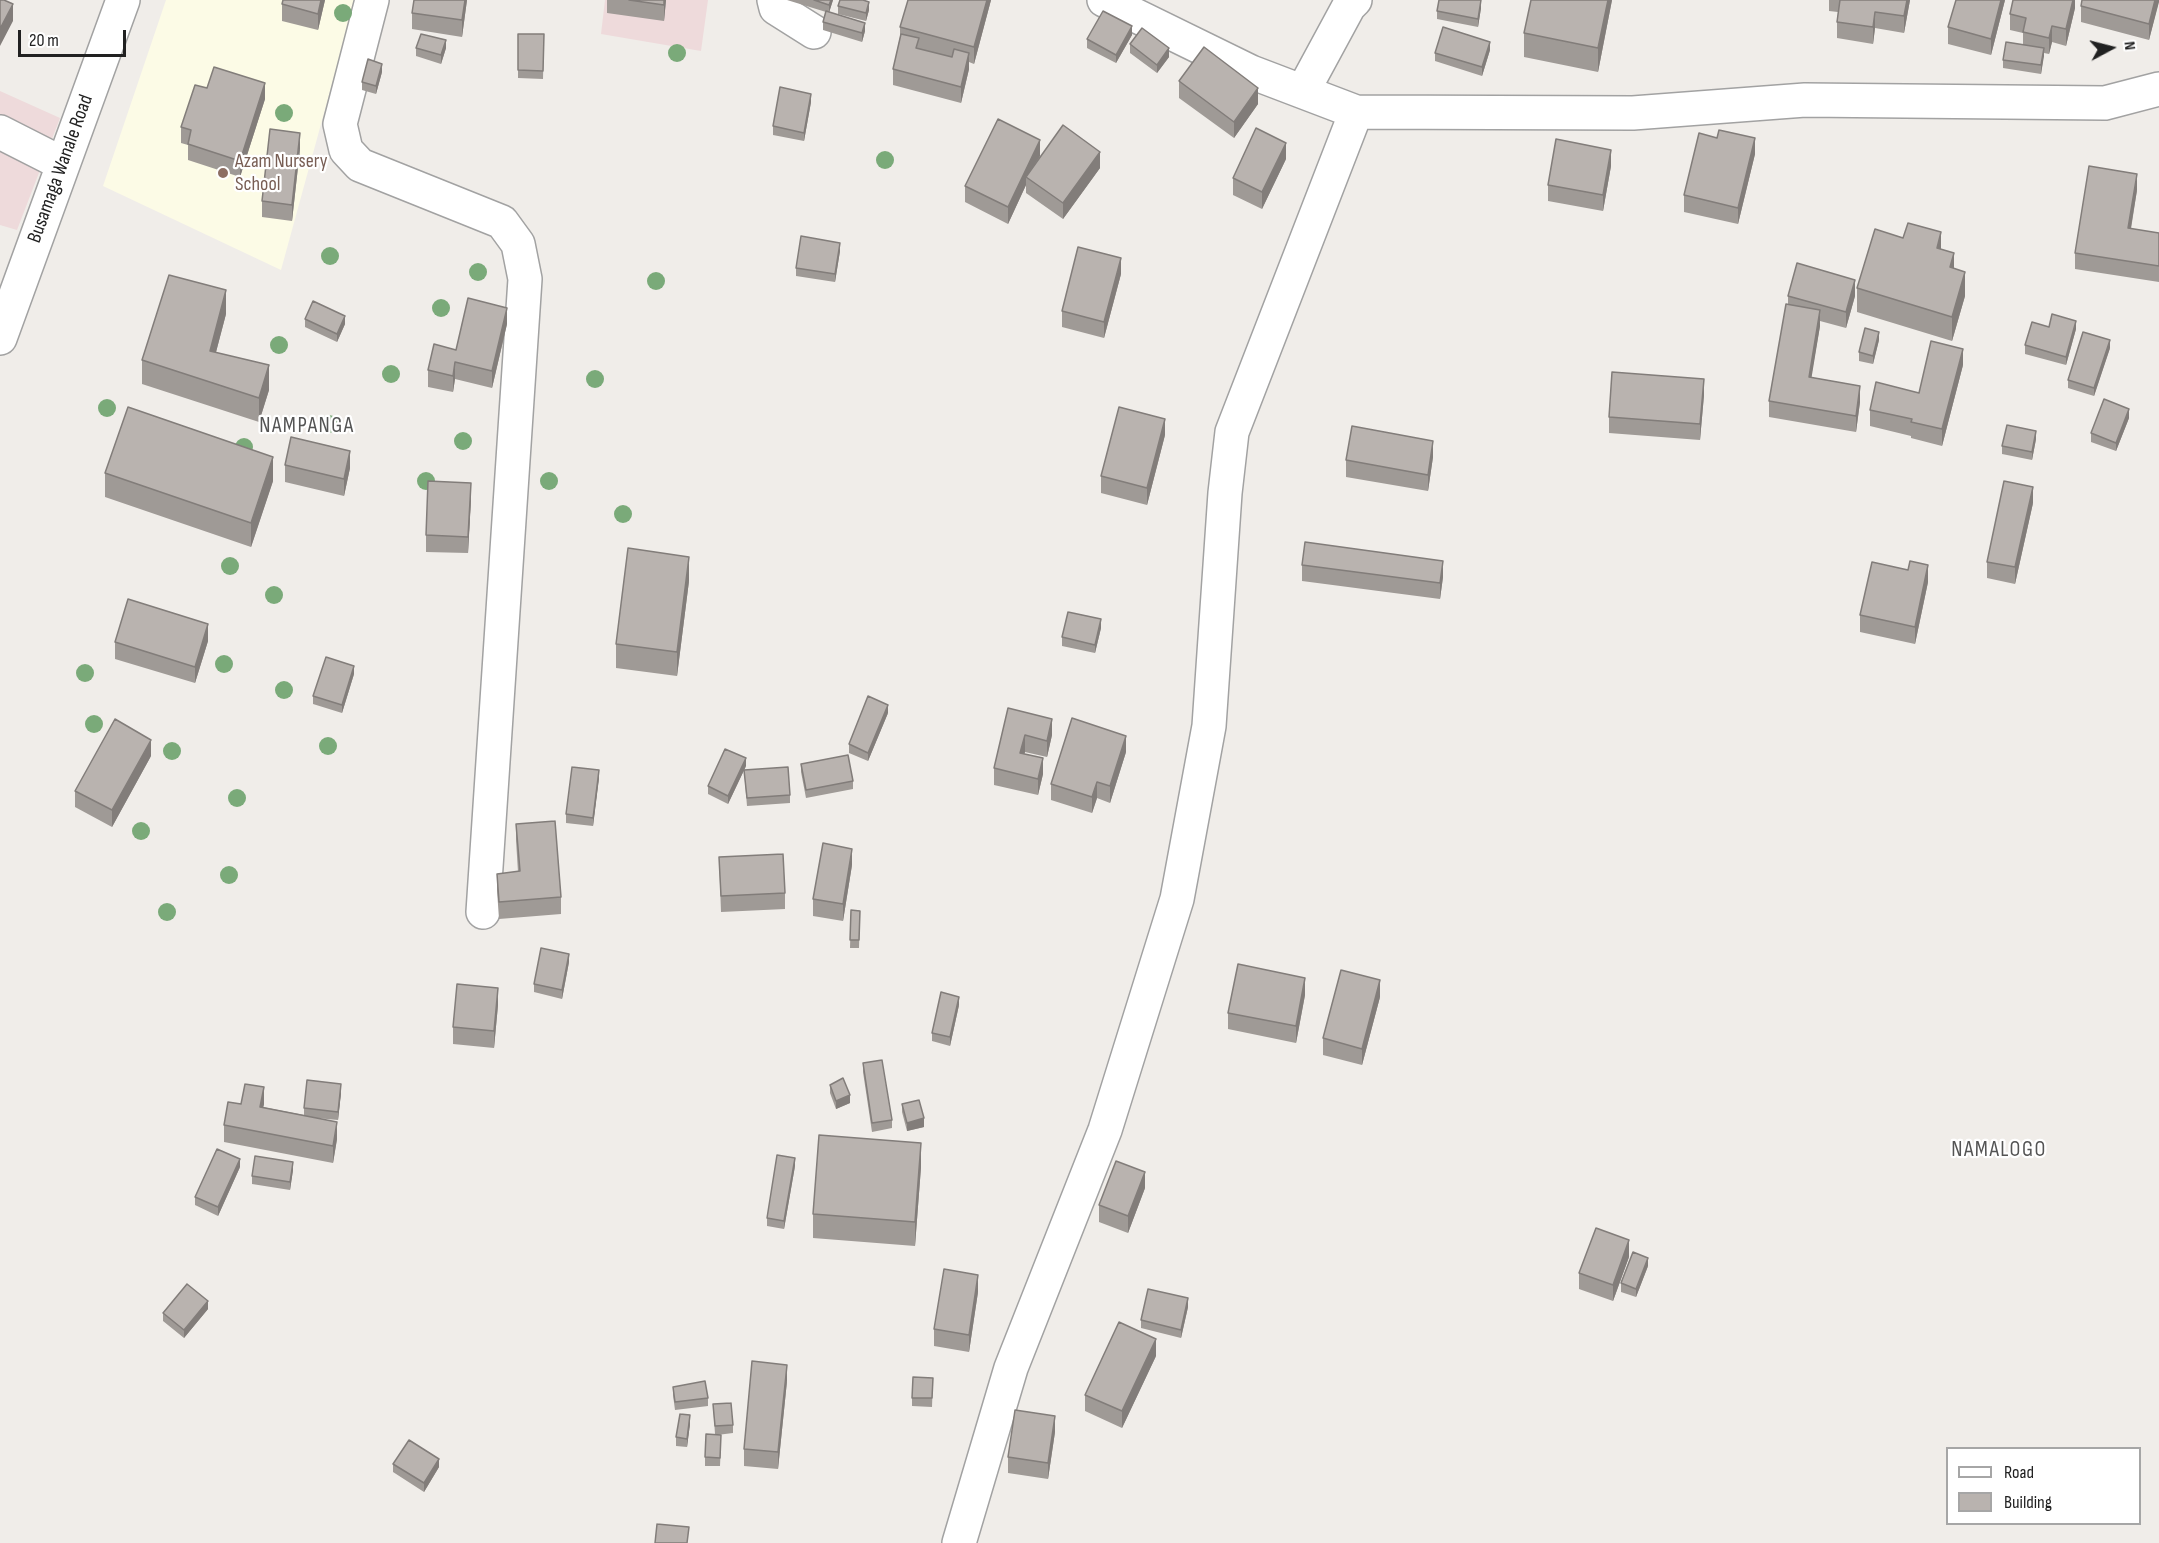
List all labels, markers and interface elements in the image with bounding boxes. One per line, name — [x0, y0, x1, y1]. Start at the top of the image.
scale bar — [21, 18, 129, 56]
north arrow — [2081, 18, 2141, 78]
text: 20 m — [29, 30, 59, 51]
text: N — [2119, 40, 2139, 51]
street label: Busamaga Wanale Road — [23, 92, 99, 246]
place label: Azam Nursery School — [235, 150, 327, 197]
marker: Azam Nursery School — [216, 166, 230, 180]
district label: NAMPANGA — [259, 413, 355, 439]
district label: NAMALOGO — [1951, 1137, 2047, 1163]
legend — [1946, 1447, 2141, 1525]
text: Road — [2004, 1462, 2034, 1483]
text: Building — [2004, 1492, 2052, 1513]

